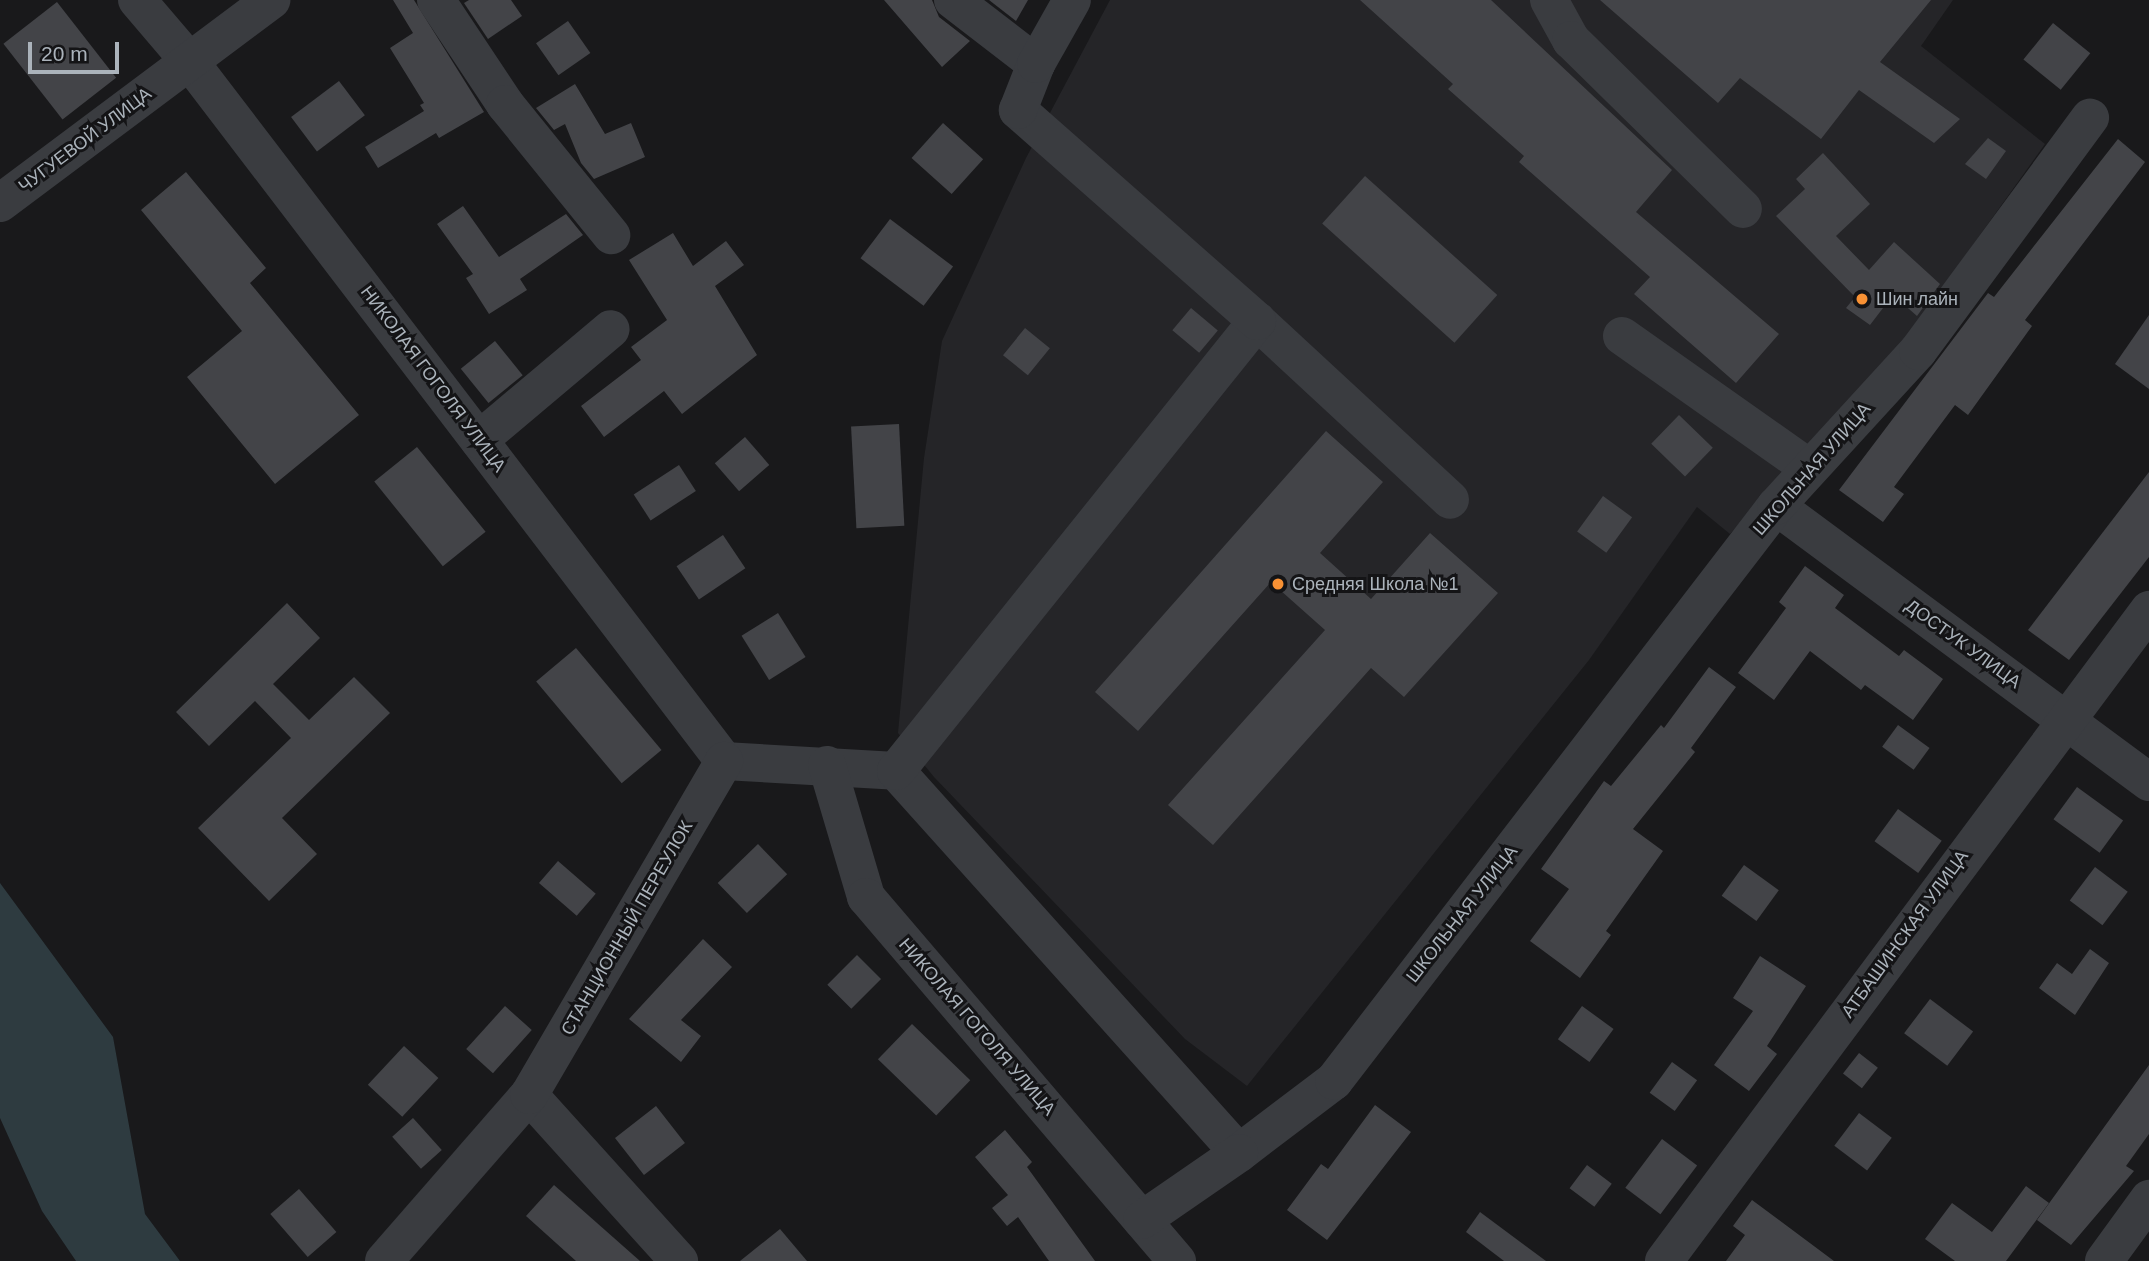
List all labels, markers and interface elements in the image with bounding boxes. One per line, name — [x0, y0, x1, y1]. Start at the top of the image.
scale bar — [32, 28, 122, 72]
text: 20 m — [41, 42, 88, 65]
street label: ЧУГУЕВОЙ УЛИЦА — [14, 83, 156, 197]
street label: НИКОЛАЯ ГОГОЛЯ УЛИЦА — [356, 282, 510, 476]
place label: Шин лайн — [1876, 288, 1958, 310]
marker: Шин лайн — [1854, 291, 1870, 307]
street label: ШКОЛЬНАЯ УЛИЦА — [1749, 398, 1875, 540]
place label: Средняя Школа №1 — [1292, 573, 1459, 595]
marker: Средняя Школа №1 — [1270, 576, 1286, 592]
street label: ДОСТУК УЛИЦА — [1901, 595, 2025, 693]
street label: СТАНЦИОННЫЙ ПЕРЕУЛОК — [557, 817, 697, 1039]
street label: ШКОЛЬНАЯ УЛИЦА — [1402, 841, 1522, 987]
street label: АТБАШИНСКАЯ УЛИЦА — [1837, 846, 1973, 1022]
street label: НИКОЛАЯ ГОГОЛЯ УЛИЦА — [894, 934, 1060, 1120]

